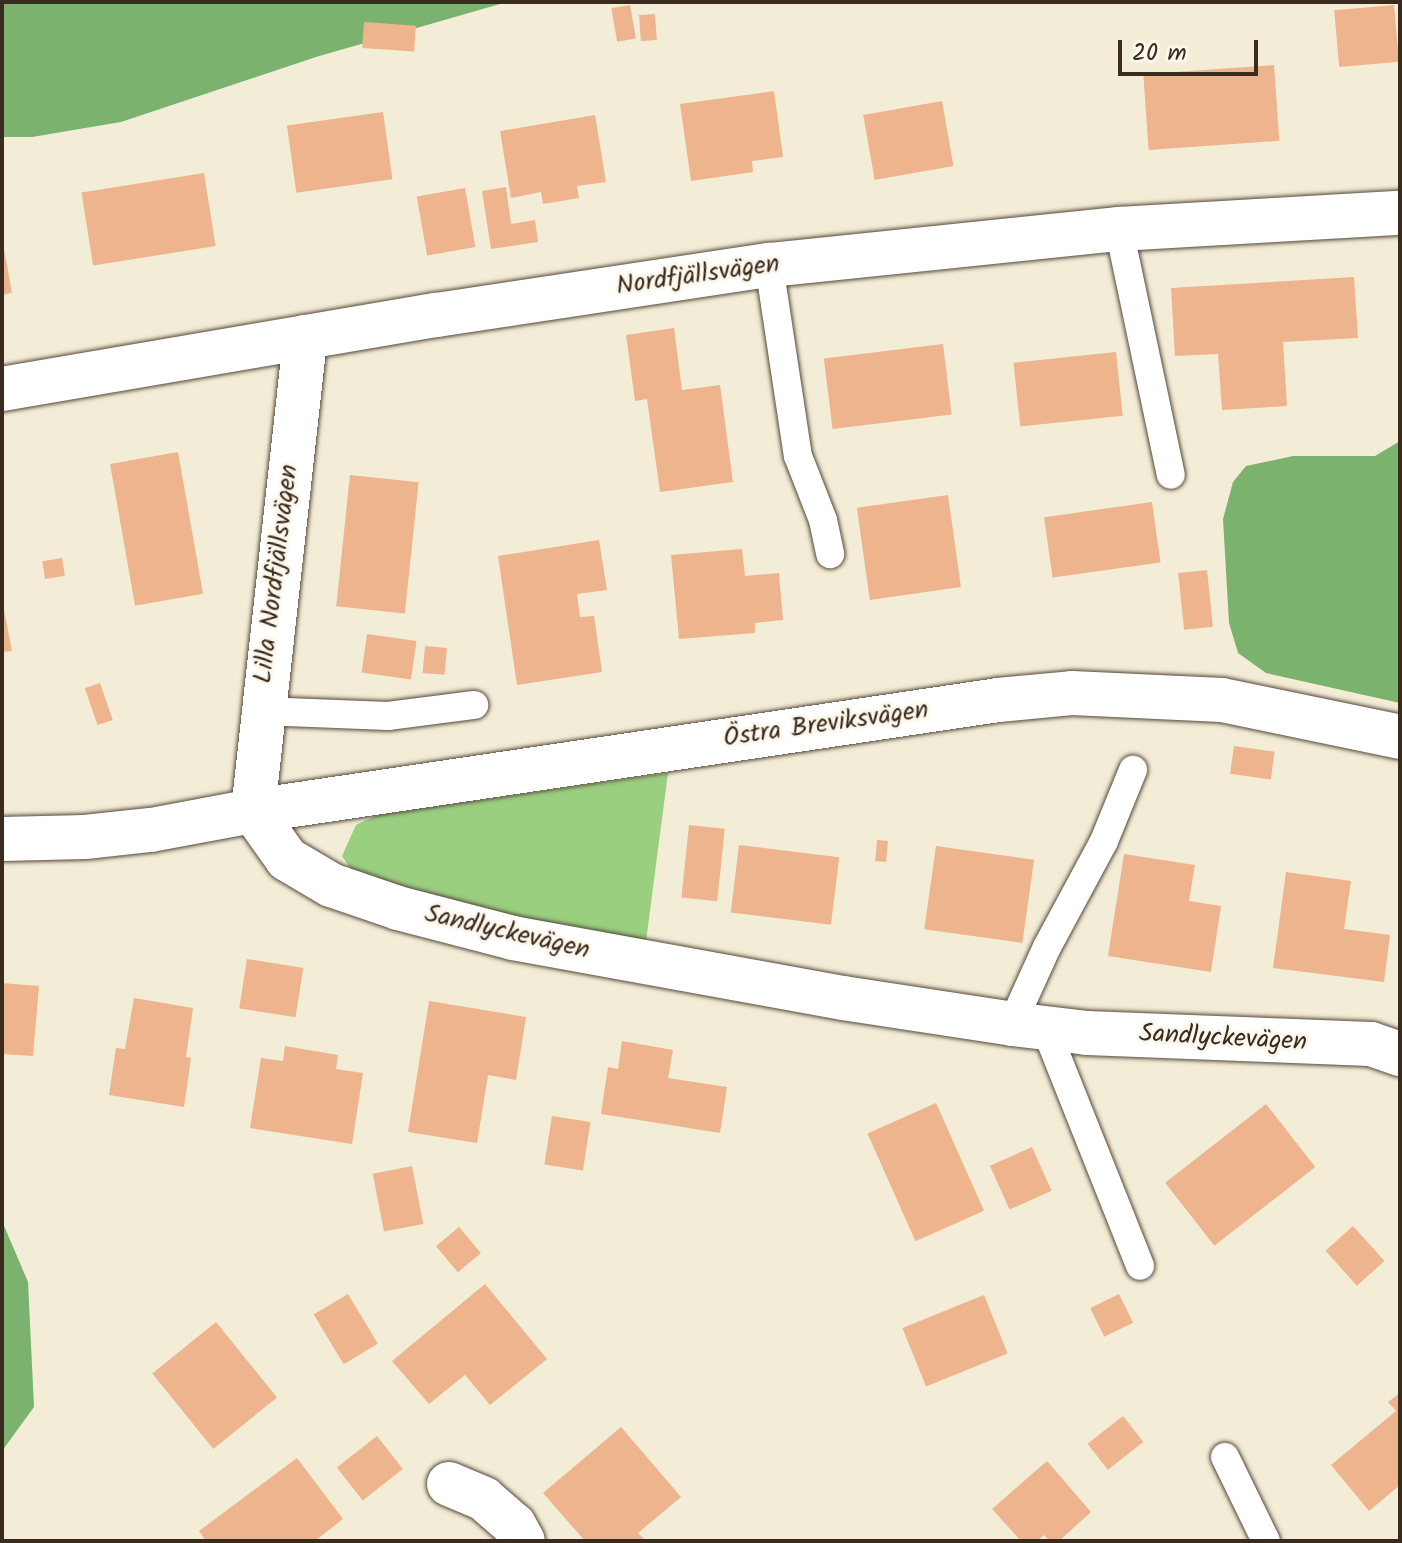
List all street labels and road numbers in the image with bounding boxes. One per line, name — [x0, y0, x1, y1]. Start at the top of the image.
street label: Nordfjällsvägen — [614, 249, 782, 303]
street label: Lilla Nordfjällsvägen — [248, 463, 306, 685]
street label: Östra Breviksvägen — [721, 695, 931, 755]
street label: Sandlyckevägen — [422, 899, 592, 967]
street label: Sandlyckevägen — [1138, 1019, 1308, 1059]

